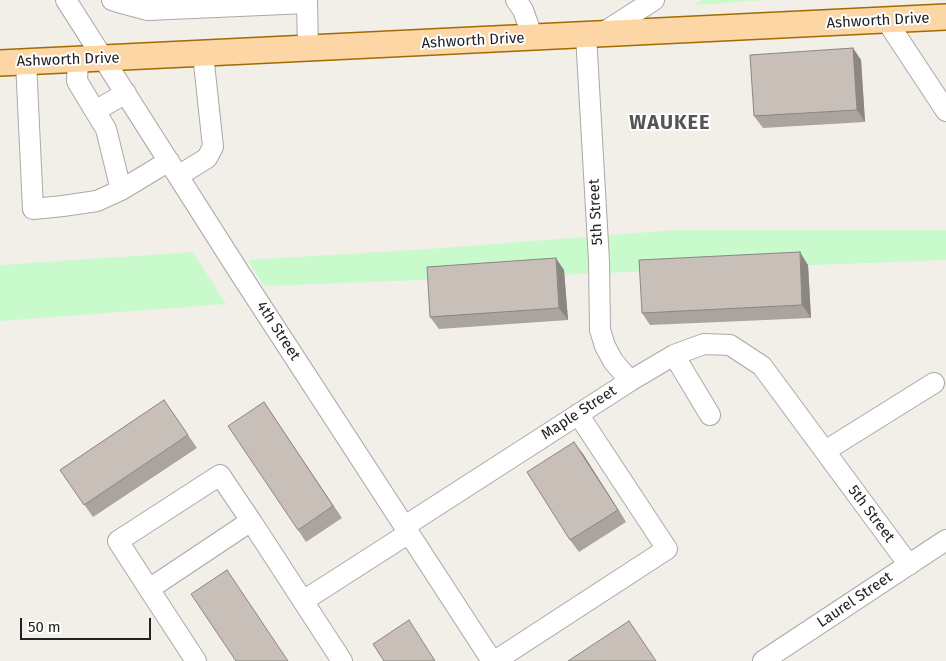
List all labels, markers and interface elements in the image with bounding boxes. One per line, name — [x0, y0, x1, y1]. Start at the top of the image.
street label: Ashworth Drive — [826, 9, 930, 33]
street label: Ashworth Drive — [421, 29, 525, 53]
street label: Ashworth Drive — [16, 49, 120, 71]
district label: WAUKEE — [629, 111, 711, 135]
street label: 5th Street — [585, 178, 607, 246]
street label: 4th Street — [252, 298, 304, 364]
street label: Maple Street — [538, 382, 620, 444]
street label: 5th Street — [844, 482, 898, 546]
street label: Laurel Street — [814, 568, 896, 632]
scale bar — [22, 608, 154, 640]
text: 50 m — [28, 618, 61, 636]

